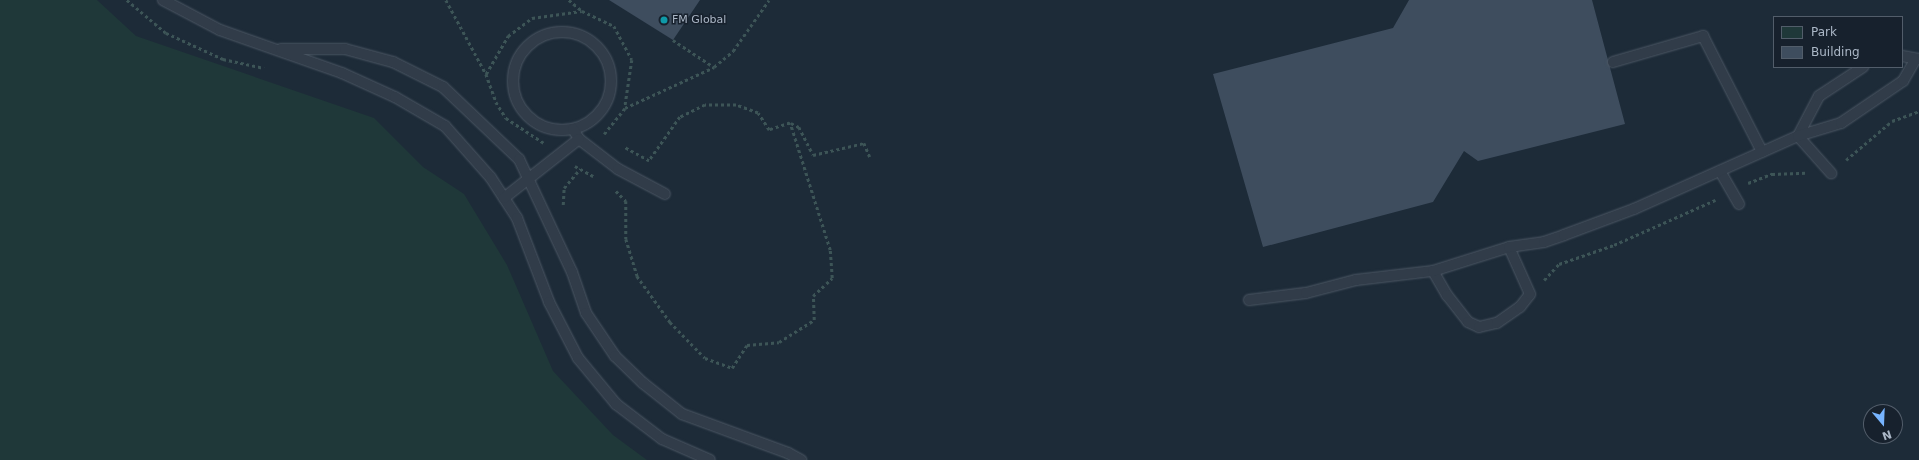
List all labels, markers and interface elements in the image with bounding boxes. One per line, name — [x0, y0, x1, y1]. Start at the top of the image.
place label: FM Global — [672, 13, 726, 27]
marker: FM Global — [659, 15, 669, 25]
legend — [1773, 16, 1903, 68]
text: Park — [1811, 25, 1837, 39]
text: Building — [1811, 45, 1860, 59]
north arrow — [1863, 404, 1903, 444]
text: N — [1880, 427, 1893, 443]

